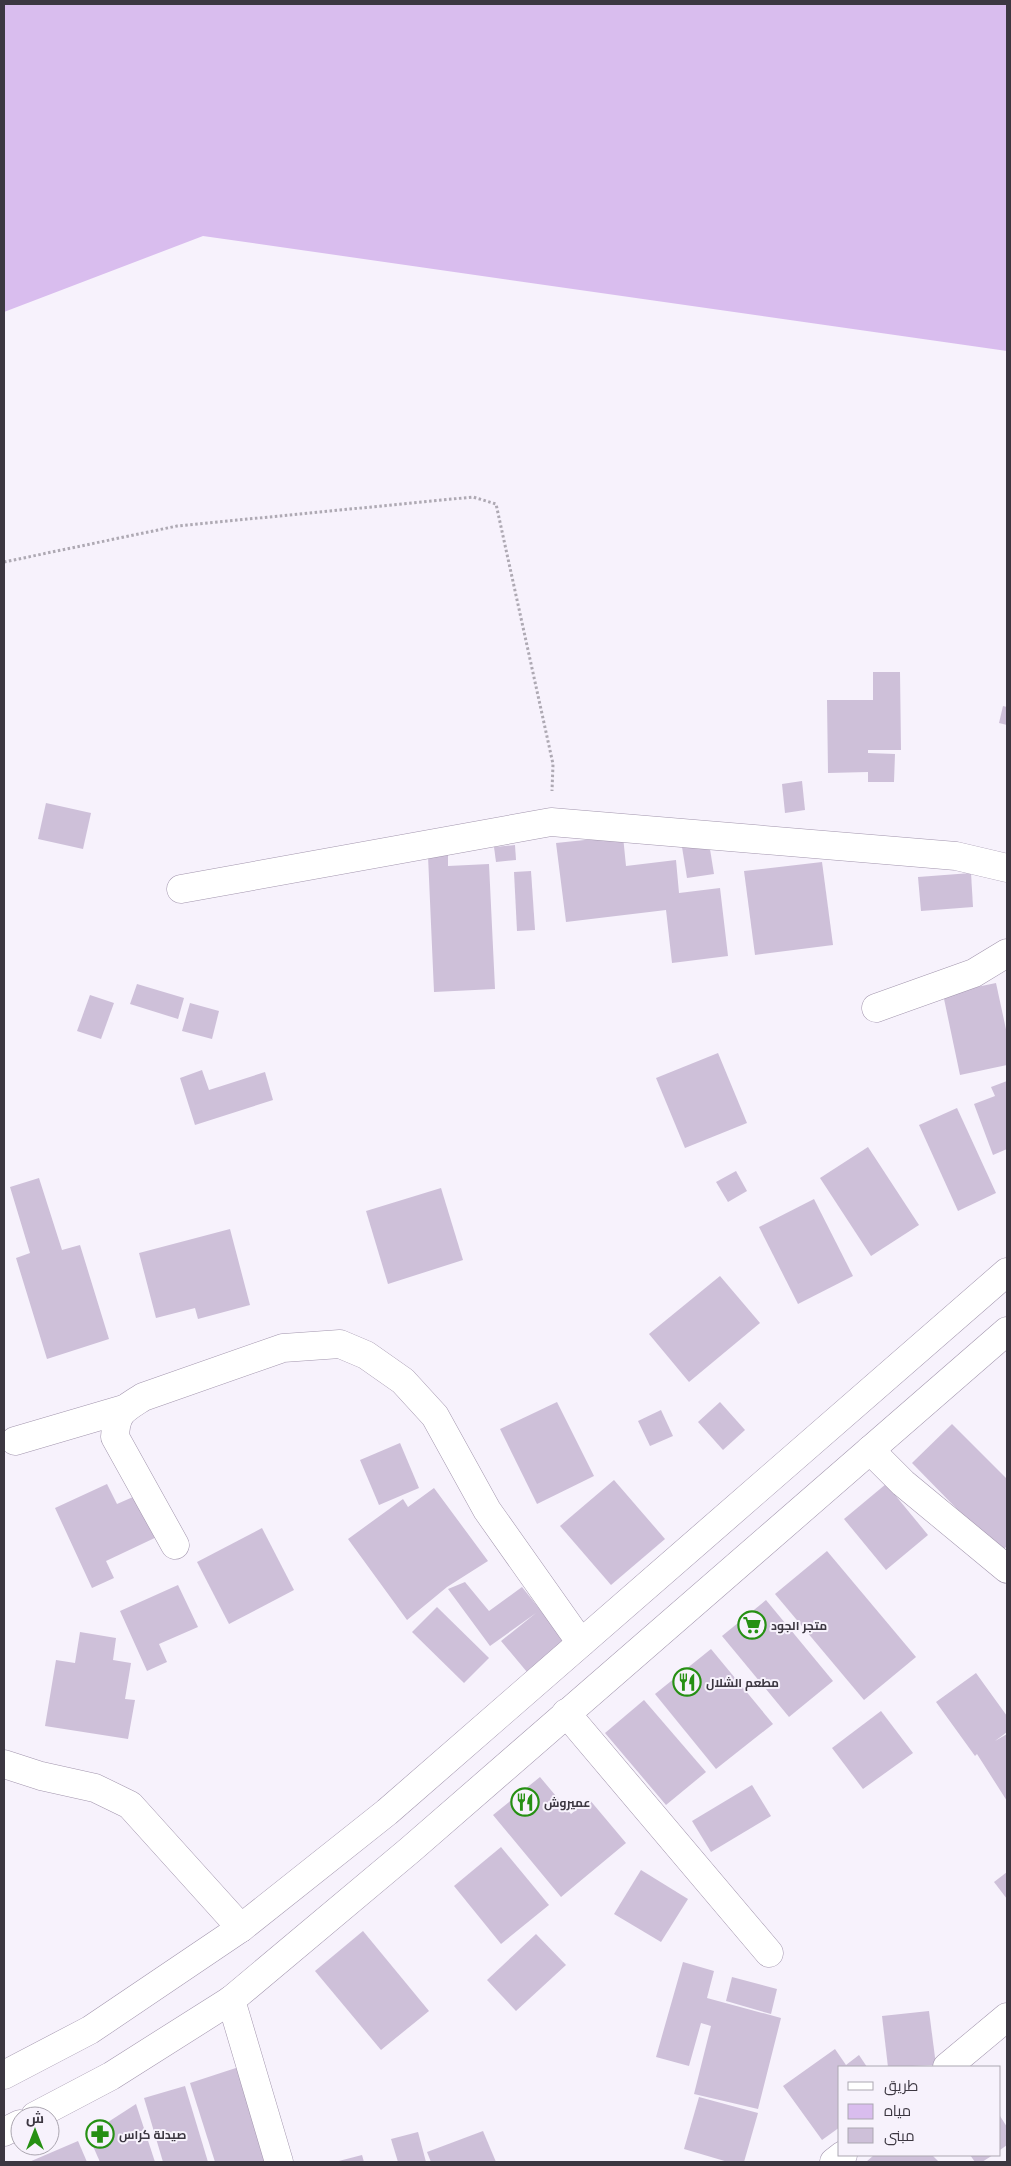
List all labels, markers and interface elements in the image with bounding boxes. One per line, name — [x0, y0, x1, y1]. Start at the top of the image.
supermarket icon: متجر الجود — [737, 1610, 767, 1640]
place label: متجر الجود — [771, 1618, 827, 1634]
restaurant icon: مطعم الشلال — [672, 1667, 702, 1697]
place label: مطعم الشلال — [706, 1675, 779, 1691]
restaurant icon: عميروش — [510, 1787, 540, 1817]
place label: عميروش — [544, 1795, 590, 1811]
legend — [838, 2066, 1001, 2156]
text: طريق — [884, 2076, 918, 2096]
text: مياه — [884, 2101, 911, 2120]
north arrow — [10, 2106, 60, 2156]
text: ش — [26, 2109, 44, 2127]
pharmacy icon: صيدلة كراس — [85, 2119, 115, 2149]
text: مبنى — [884, 2126, 915, 2146]
place label: صيدلة كراس — [119, 2127, 186, 2143]

